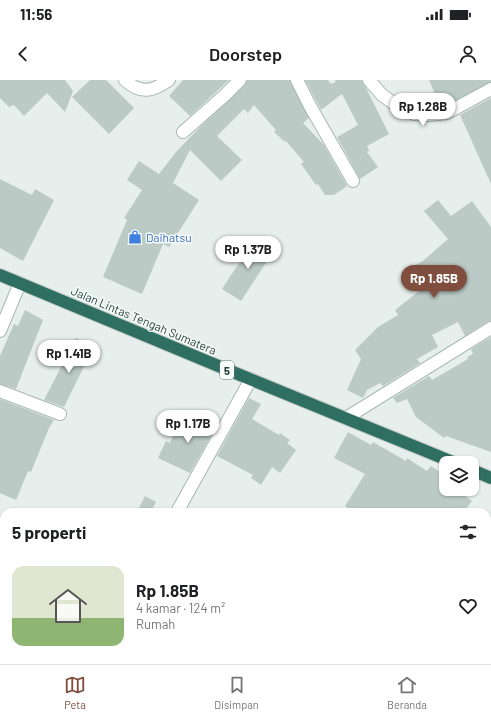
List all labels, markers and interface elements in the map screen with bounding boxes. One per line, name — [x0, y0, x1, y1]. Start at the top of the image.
text: 11:56 — [20, 5, 52, 23]
icon: back — [12, 43, 34, 65]
text: Doorstep — [209, 43, 282, 65]
icon: person — [457, 43, 479, 65]
pin: Rp 1.28B — [382, 93, 464, 127]
text: Rp 1.28B — [399, 98, 447, 114]
shop icon: Daihatsu — [127, 229, 143, 245]
place label: Daihatsu — [146, 230, 192, 244]
pin: Rp 1.37B — [207, 236, 289, 270]
text: Rp 1.37B — [224, 241, 272, 257]
pin: Rp 1.85B — [393, 265, 475, 299]
text: Rp 1.85B — [410, 270, 458, 286]
street label: Jalan Lintas Tengah Sumatera — [69, 283, 219, 357]
pin: Rp 1.41B — [28, 340, 110, 374]
text: Rp 1.41B — [46, 345, 92, 361]
road number: 5 — [220, 361, 234, 379]
pin: Rp 1.17B — [147, 410, 229, 444]
text: Rp 1.17B — [165, 415, 211, 431]
map controls — [439, 456, 479, 496]
button: layers — [439, 456, 479, 496]
icon: filters — [457, 521, 479, 543]
text: 5 properti — [12, 522, 86, 542]
text: Rp 1.85B — [136, 580, 199, 600]
icon: home — [44, 582, 92, 630]
icon: heart — [457, 595, 479, 617]
text: 4 kamar · 124 m² — [136, 600, 225, 616]
text: Rumah — [136, 616, 175, 632]
tab: Peta — [64, 674, 86, 711]
tab: Disimpan — [214, 674, 259, 711]
tab: Beranda — [387, 674, 427, 711]

